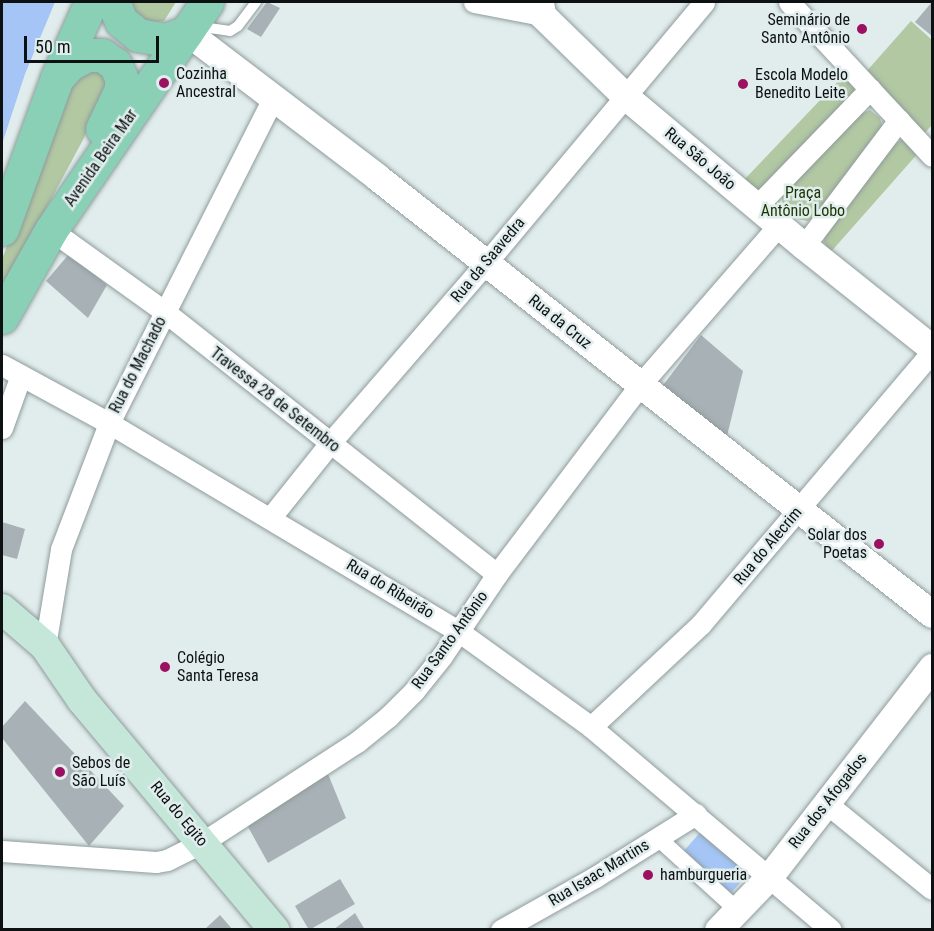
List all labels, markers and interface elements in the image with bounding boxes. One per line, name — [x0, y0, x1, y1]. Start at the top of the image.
place label: Seminário de Santo Antônio — [761, 10, 850, 48]
marker: Seminário de Santo Antônio — [855, 22, 869, 36]
scale bar — [27, 24, 162, 62]
text: 50 m — [35, 36, 70, 57]
place label: Cozinha Ancestral — [176, 64, 236, 102]
place label: Escola Modelo Benedito Leite — [755, 65, 848, 103]
marker: Cozinha Ancestral — [157, 76, 171, 90]
marker: Escola Modelo Benedito Leite — [736, 77, 750, 91]
street label: Avenida Beira Mar — [60, 106, 142, 210]
street label: Rua São João — [661, 124, 739, 194]
park label: Praça Antônio Lobo — [761, 183, 845, 221]
street label: Rua da Saavedra — [447, 214, 529, 306]
street label: Rua da Cruz — [525, 291, 595, 353]
street label: Rua do Machado — [105, 314, 171, 416]
street label: Travessa 28 de Setembro — [206, 343, 344, 457]
street label: Rua do Alecrim — [730, 503, 806, 589]
place label: Solar dos Poetas — [808, 525, 867, 563]
marker: Solar dos Poetas — [872, 537, 886, 551]
street label: Rua do Ribeirão — [343, 555, 437, 623]
street label: Rua Santo Antônio — [408, 587, 492, 693]
place label: Colégio Santa Teresa — [177, 648, 259, 686]
marker: Colégio Santa Teresa — [158, 660, 172, 674]
street label: Rua dos Afogados — [785, 750, 871, 852]
place label: Sebos de São Luís — [72, 753, 130, 791]
marker: Sebos de São Luís — [53, 765, 67, 779]
street label: Rua do Egito — [146, 778, 212, 850]
street label: Rua Isaac Martins — [545, 835, 653, 911]
place label: hamburgueria — [660, 865, 747, 885]
marker: hamburgueria — [641, 868, 655, 882]

